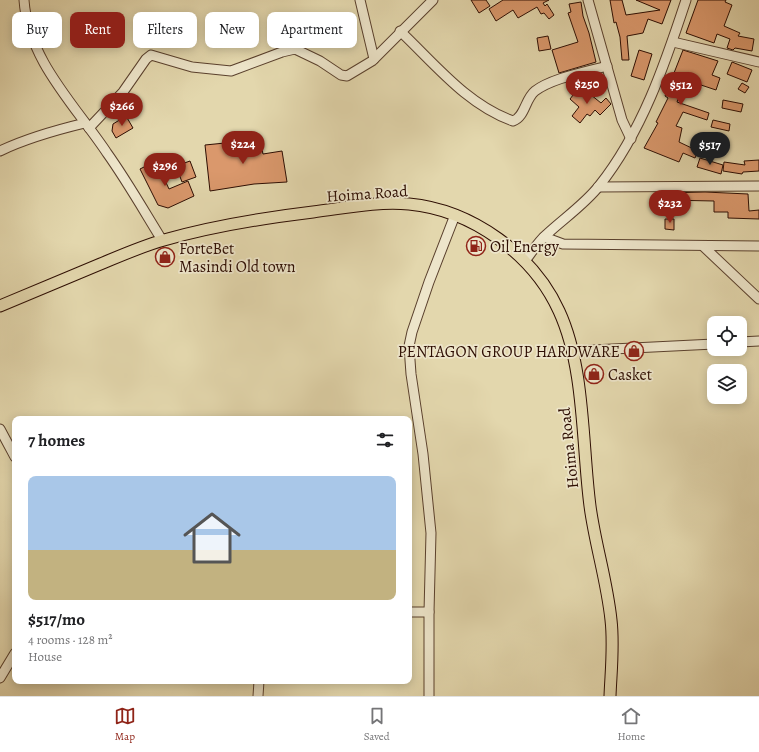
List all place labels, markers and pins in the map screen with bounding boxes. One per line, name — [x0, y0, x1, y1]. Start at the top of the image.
pin: $250 — [563, 71, 611, 105]
pin: $512 — [657, 72, 705, 106]
pin: $266 — [98, 93, 146, 127]
pin: $224 — [219, 131, 267, 165]
pin: $517 — [686, 132, 734, 166]
pin: $296 — [141, 153, 189, 187]
pin: $232 — [646, 190, 694, 224]
fuel station icon: Oil Energy — [465, 235, 487, 257]
place label: Oil Energy — [490, 236, 560, 258]
place label: ForteBet Masindi Old town — [179, 238, 296, 278]
shop icon: ForteBet Masindi Old town — [154, 246, 176, 268]
shop icon: PENTAGON GROUP HARDWARE — [623, 340, 645, 362]
place label: PENTAGON GROUP HARDWARE — [398, 341, 620, 363]
shop icon: Casket — [583, 363, 605, 385]
place label: Casket — [608, 364, 652, 386]

